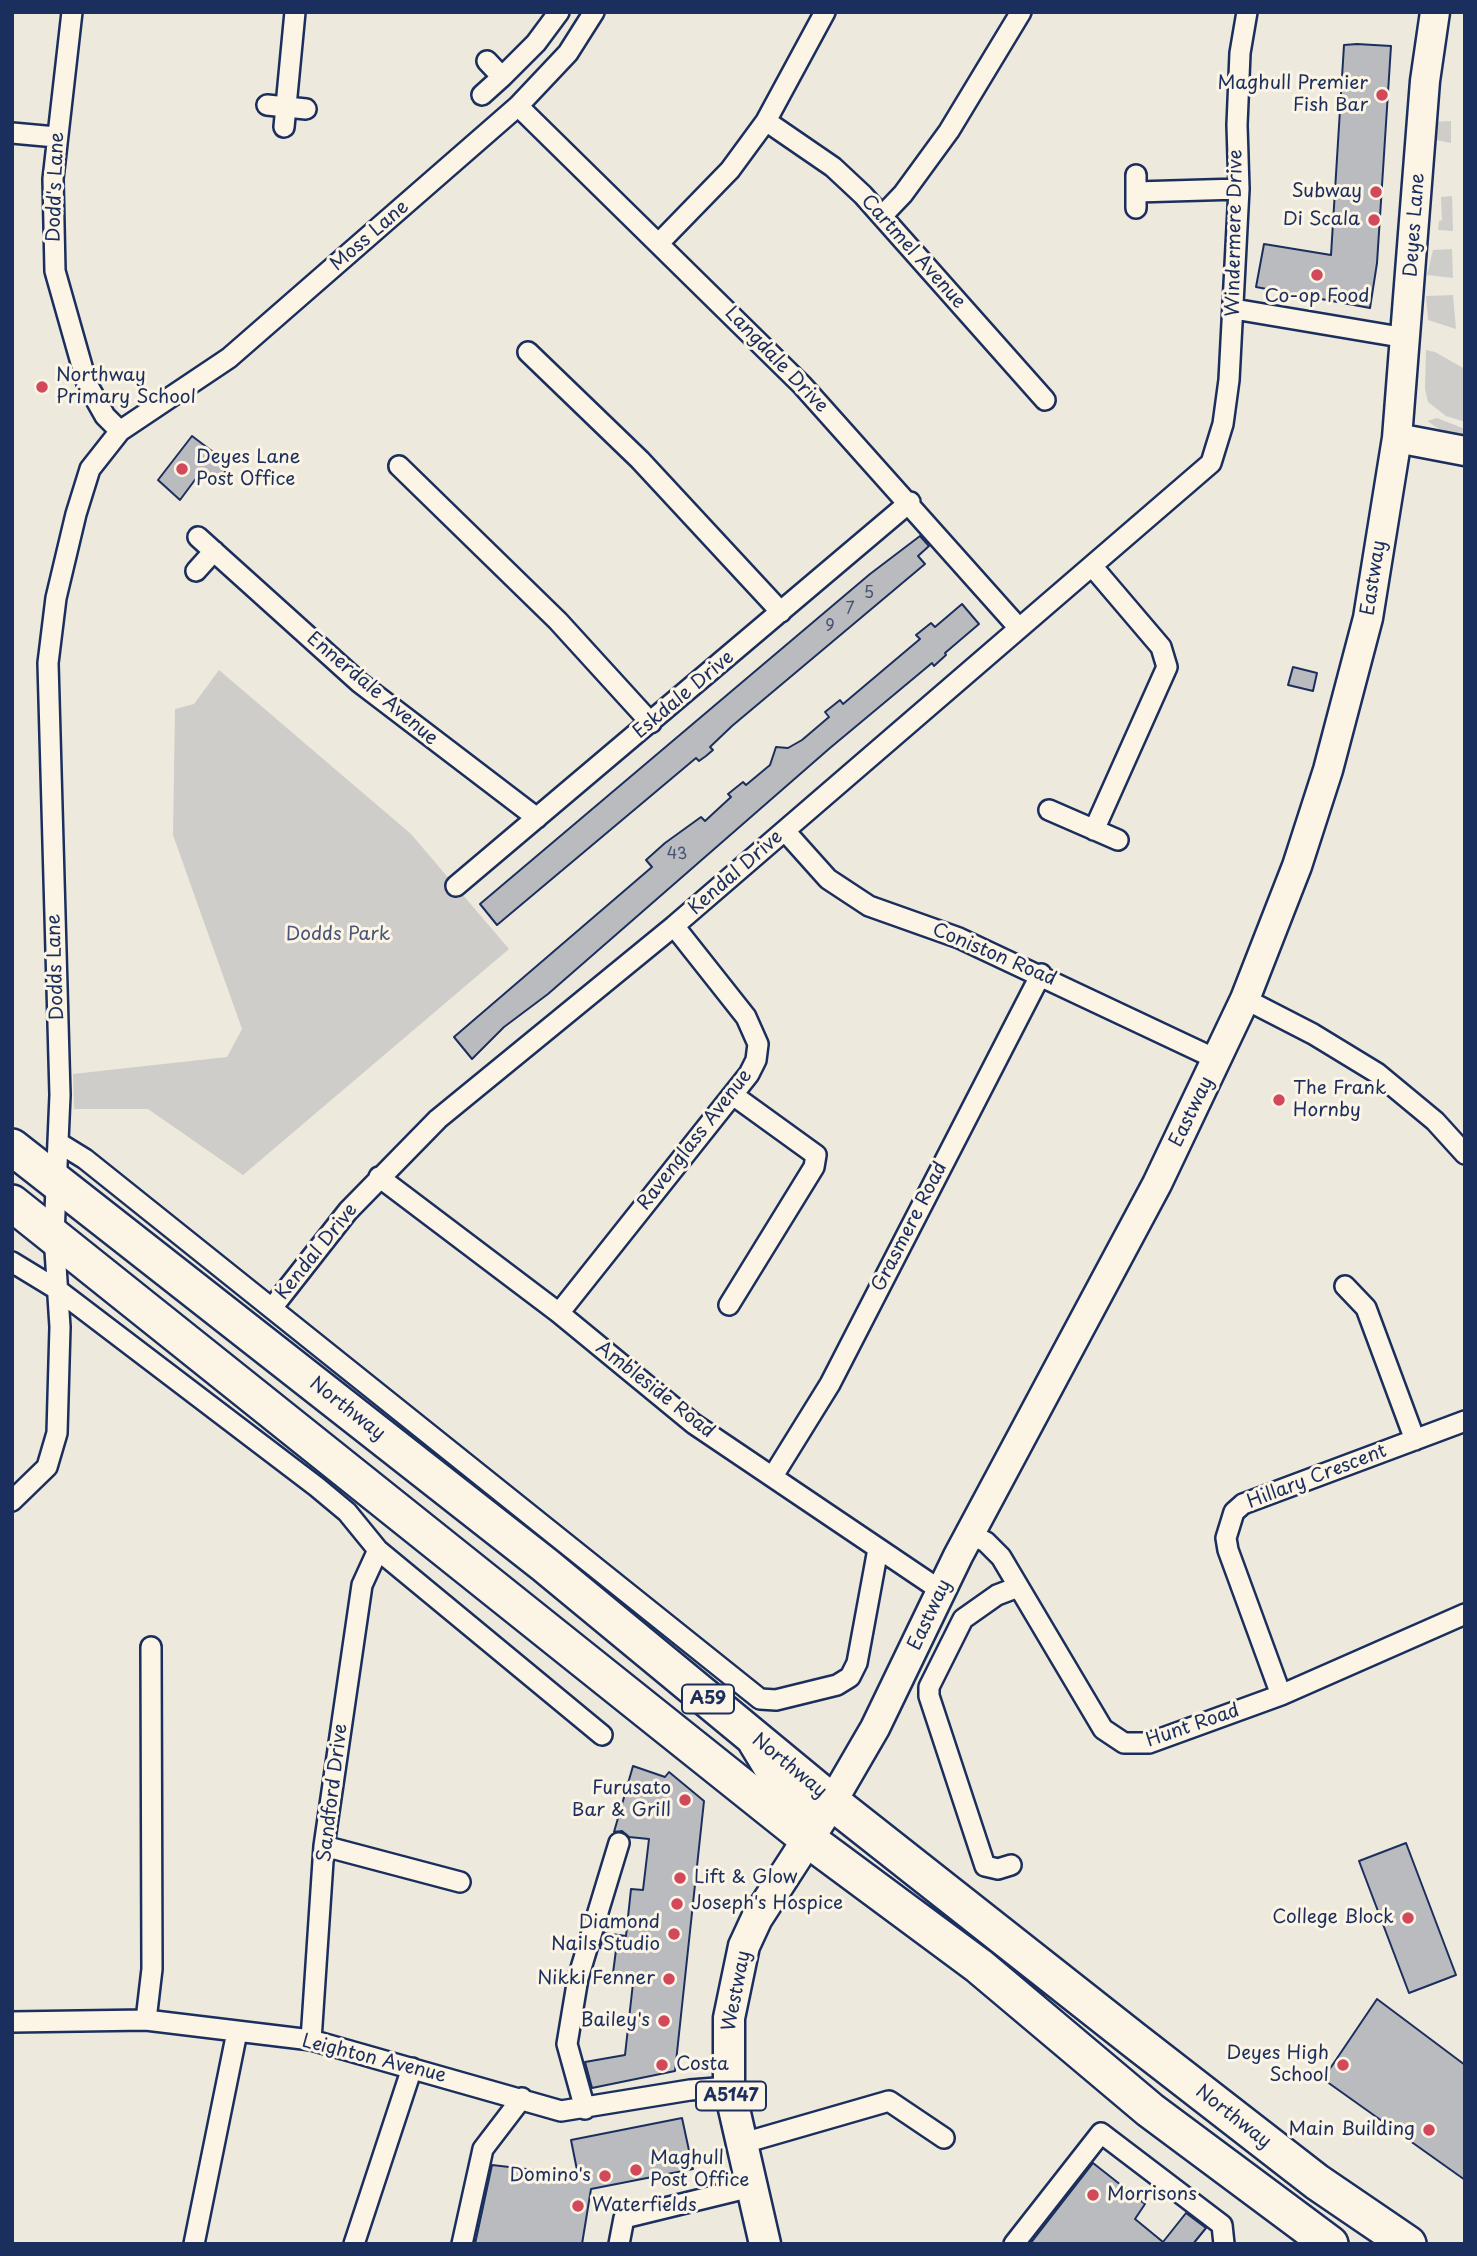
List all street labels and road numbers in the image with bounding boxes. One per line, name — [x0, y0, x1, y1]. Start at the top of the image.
street label: Dodd's Lane — [43, 131, 69, 243]
street label: Windermere Drive — [1222, 149, 1248, 317]
street label: Deyes Lane — [1400, 172, 1430, 278]
street label: Cartmel Avenue — [856, 190, 970, 314]
street label: Moss Lane — [326, 196, 414, 276]
street label: Langdale Drive — [720, 302, 832, 418]
street label: Eastway — [1357, 539, 1391, 617]
street label: Ennerdale Avenue — [302, 628, 442, 750]
street label: Eskdale Drive — [629, 646, 739, 744]
street label: Kendal Drive — [684, 826, 788, 920]
street label: Dodds Lane — [43, 913, 69, 1021]
street label: Coniston Road — [929, 919, 1059, 991]
street label: Ravenglass Avenue — [633, 1065, 757, 1215]
street label: Eastway — [1165, 1073, 1219, 1151]
street label: Grasmere Road — [867, 1158, 953, 1296]
street label: Kendal Drive — [271, 1199, 363, 1305]
street label: Ambleside Road — [591, 1337, 719, 1443]
street label: Northway — [305, 1372, 389, 1446]
street label: Hillary Crescent — [1244, 1440, 1390, 1514]
street label: Eastway — [904, 1576, 956, 1654]
road number: A59 — [682, 1684, 734, 1714]
street label: Hunt Road — [1143, 1699, 1243, 1753]
street label: Sandford Drive — [313, 1722, 353, 1864]
street label: Northway — [747, 1729, 831, 1803]
street label: Westway — [718, 1949, 756, 2033]
street label: Leighton Avenue — [300, 2030, 448, 2088]
street label: Northway — [1191, 2080, 1275, 2154]
road number: A5147 — [696, 2082, 766, 2110]

